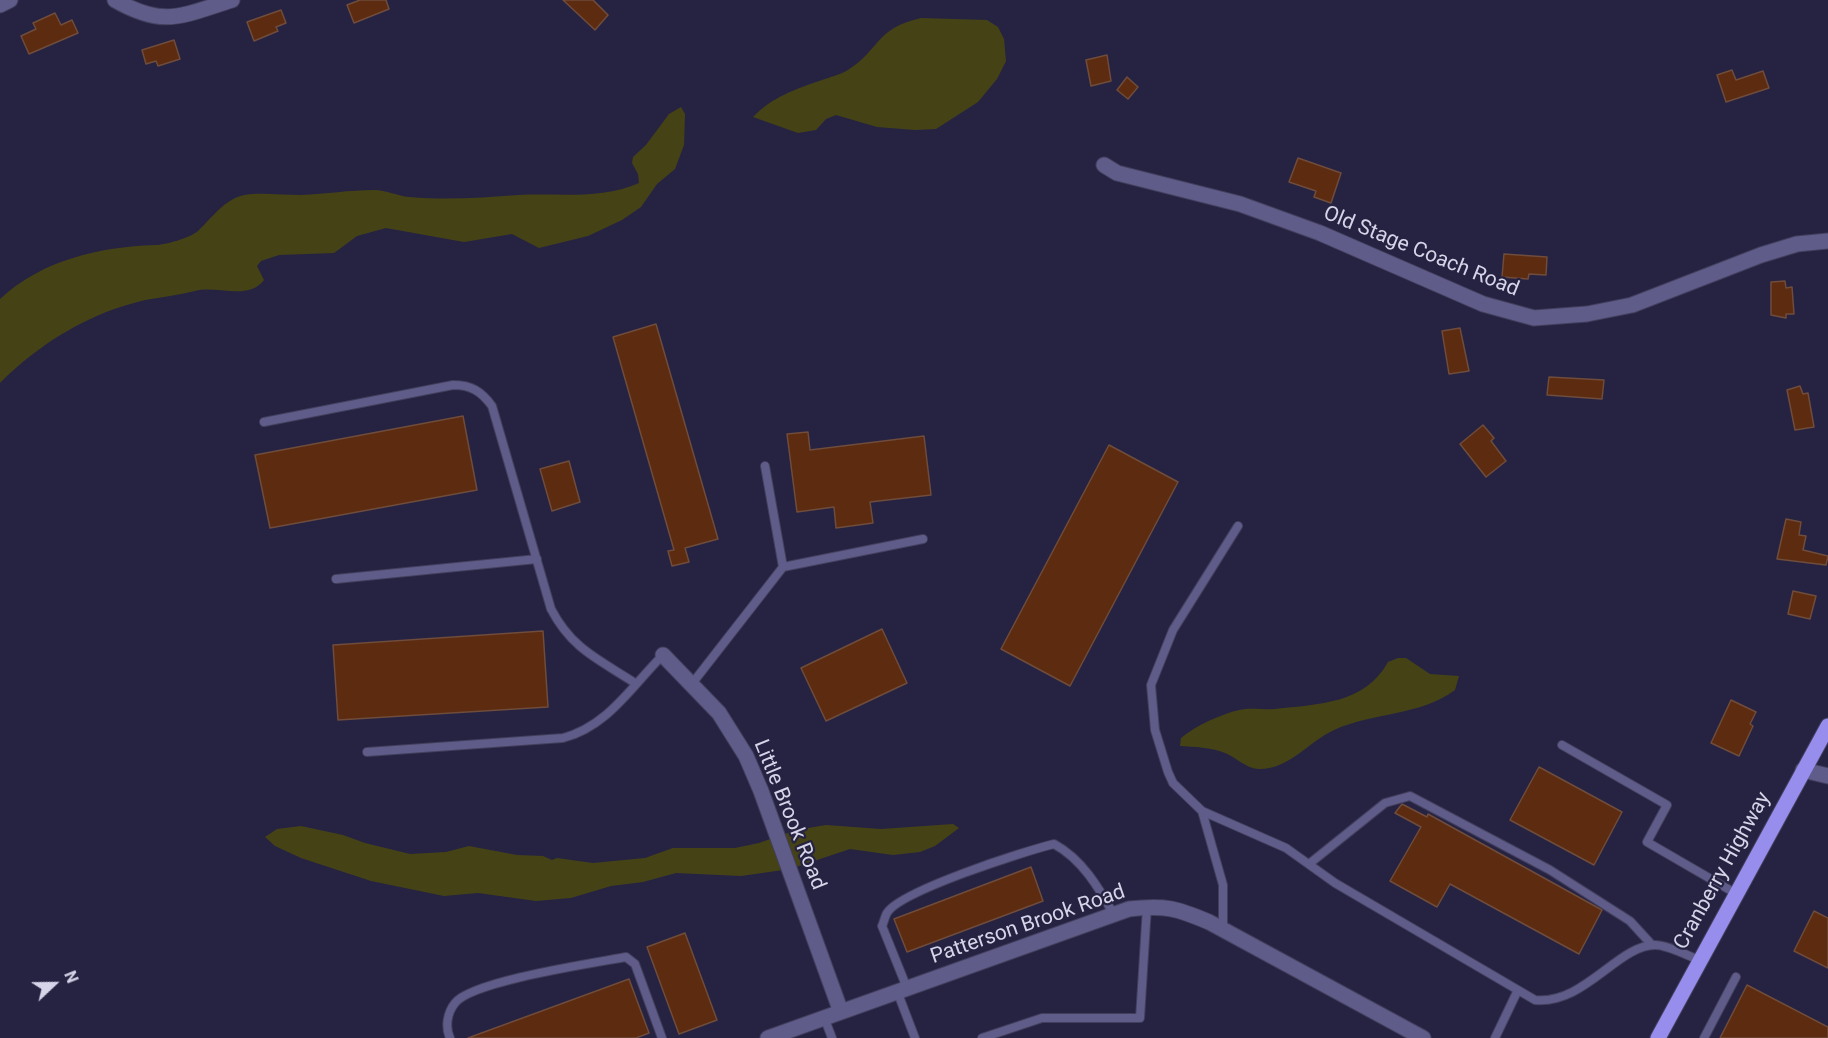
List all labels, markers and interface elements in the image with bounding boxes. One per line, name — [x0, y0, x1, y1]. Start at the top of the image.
street label: Old Stage Coach Road — [1320, 201, 1522, 303]
street label: Little Brook Road — [747, 736, 831, 894]
street label: Cranberry Highway — [1669, 788, 1777, 954]
street label: Patterson Brook Road — [927, 880, 1129, 970]
north arrow — [24, 954, 84, 1014]
text: N — [60, 968, 82, 986]

